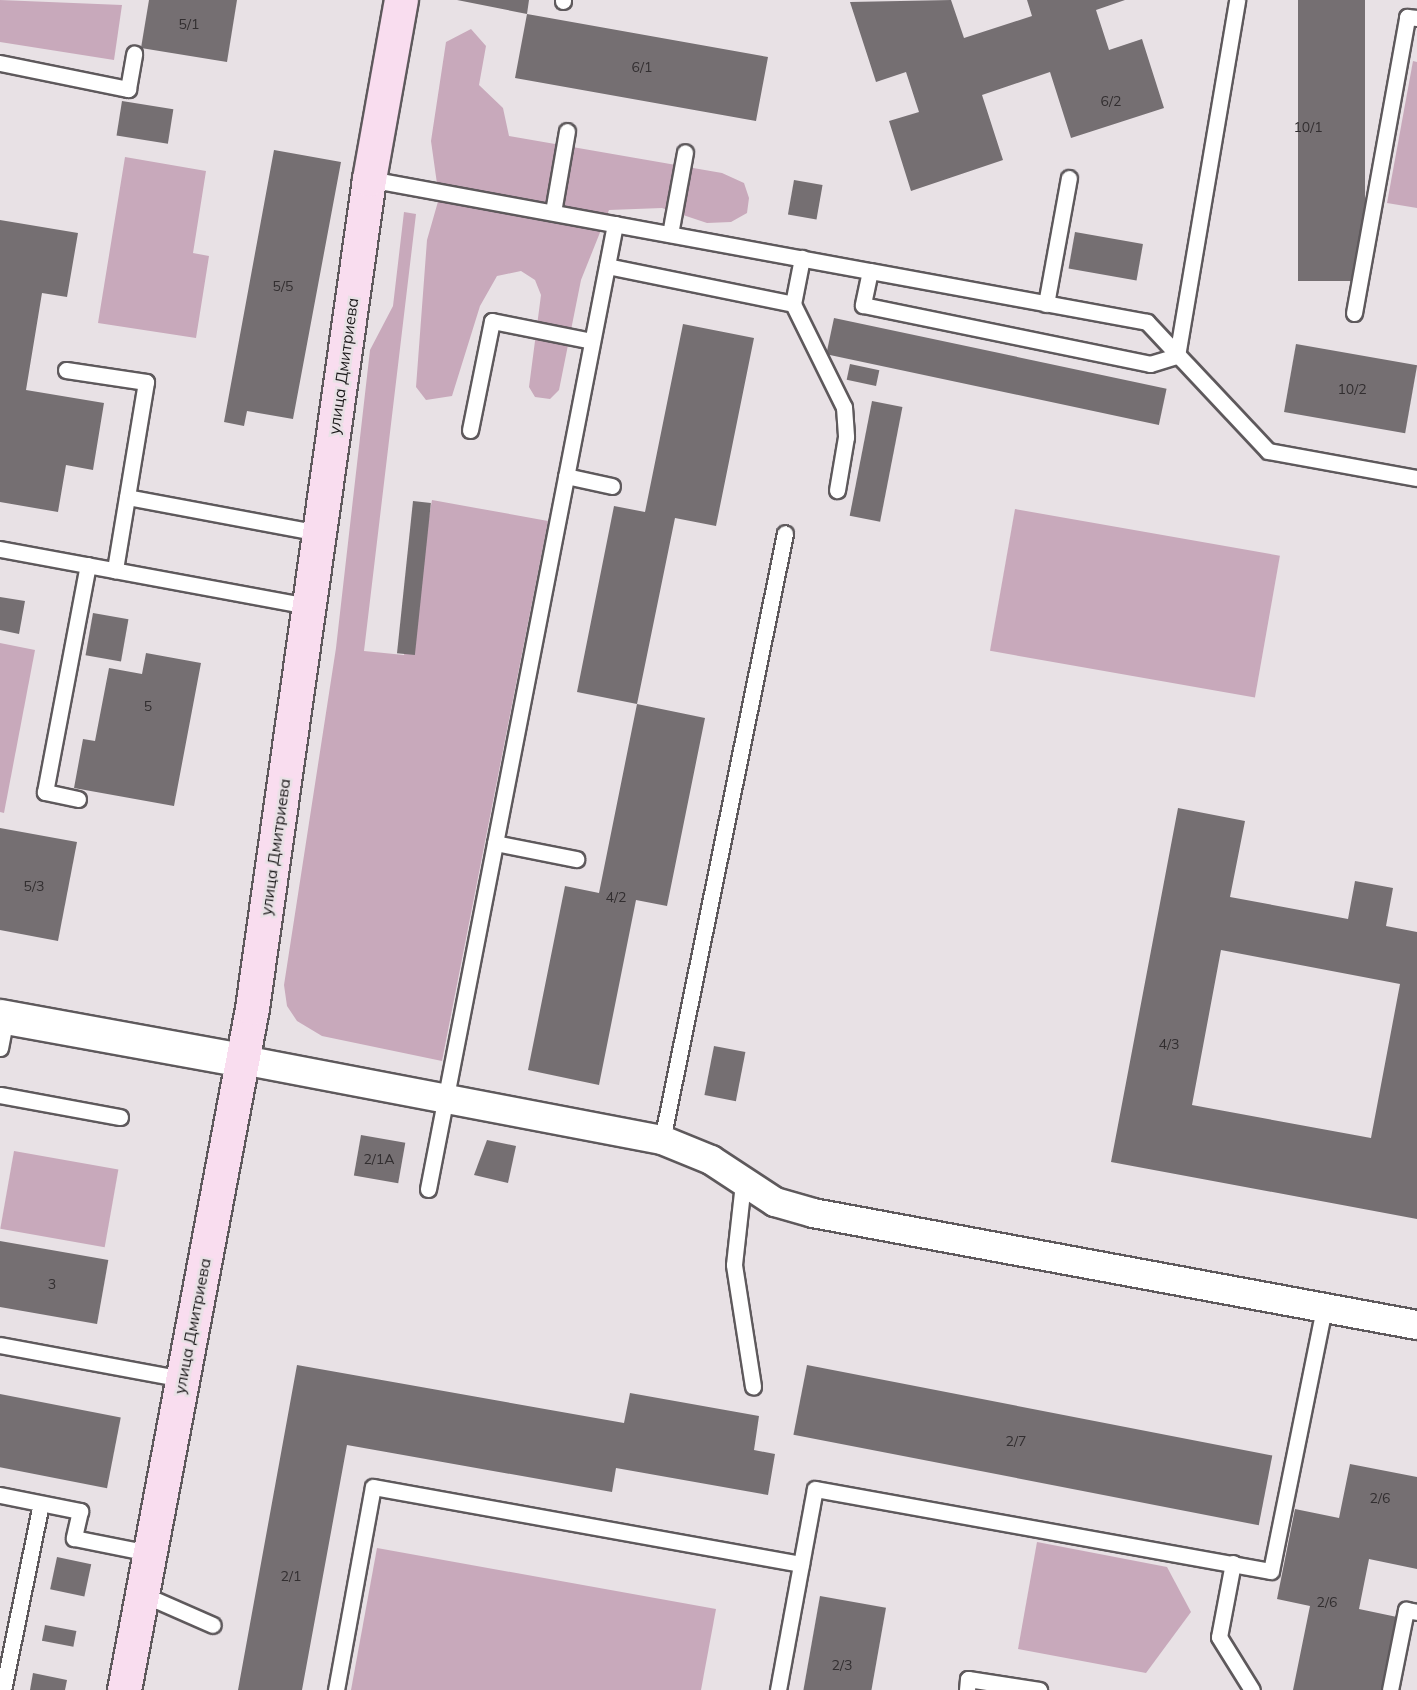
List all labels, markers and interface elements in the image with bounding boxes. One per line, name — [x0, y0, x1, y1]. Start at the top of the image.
house number: 5/1 — [179, 16, 199, 32]
house number: 6/1 — [632, 59, 652, 75]
house number: 6/2 — [1101, 93, 1121, 109]
house number: 10/1 — [1293, 119, 1323, 135]
house number: 5/5 — [273, 278, 293, 294]
street label: улица Дмитриева — [324, 296, 362, 436]
house number: 10/2 — [1337, 381, 1367, 397]
house number: 5 — [144, 698, 152, 714]
street label: улица Дмитриева — [256, 777, 294, 917]
house number: 5/3 — [24, 878, 44, 894]
house number: 4/2 — [606, 889, 626, 905]
house number: 4/3 — [1159, 1036, 1179, 1052]
house number: 2/1А — [363, 1151, 395, 1167]
street label: улица Дмитриева — [169, 1256, 215, 1396]
house number: 3 — [48, 1276, 56, 1292]
house number: 2/7 — [1006, 1433, 1026, 1449]
house number: 2/6 — [1370, 1490, 1390, 1506]
house number: 2/1 — [281, 1568, 301, 1584]
house number: 2/6 — [1317, 1594, 1337, 1610]
house number: 2/3 — [832, 1657, 852, 1673]

